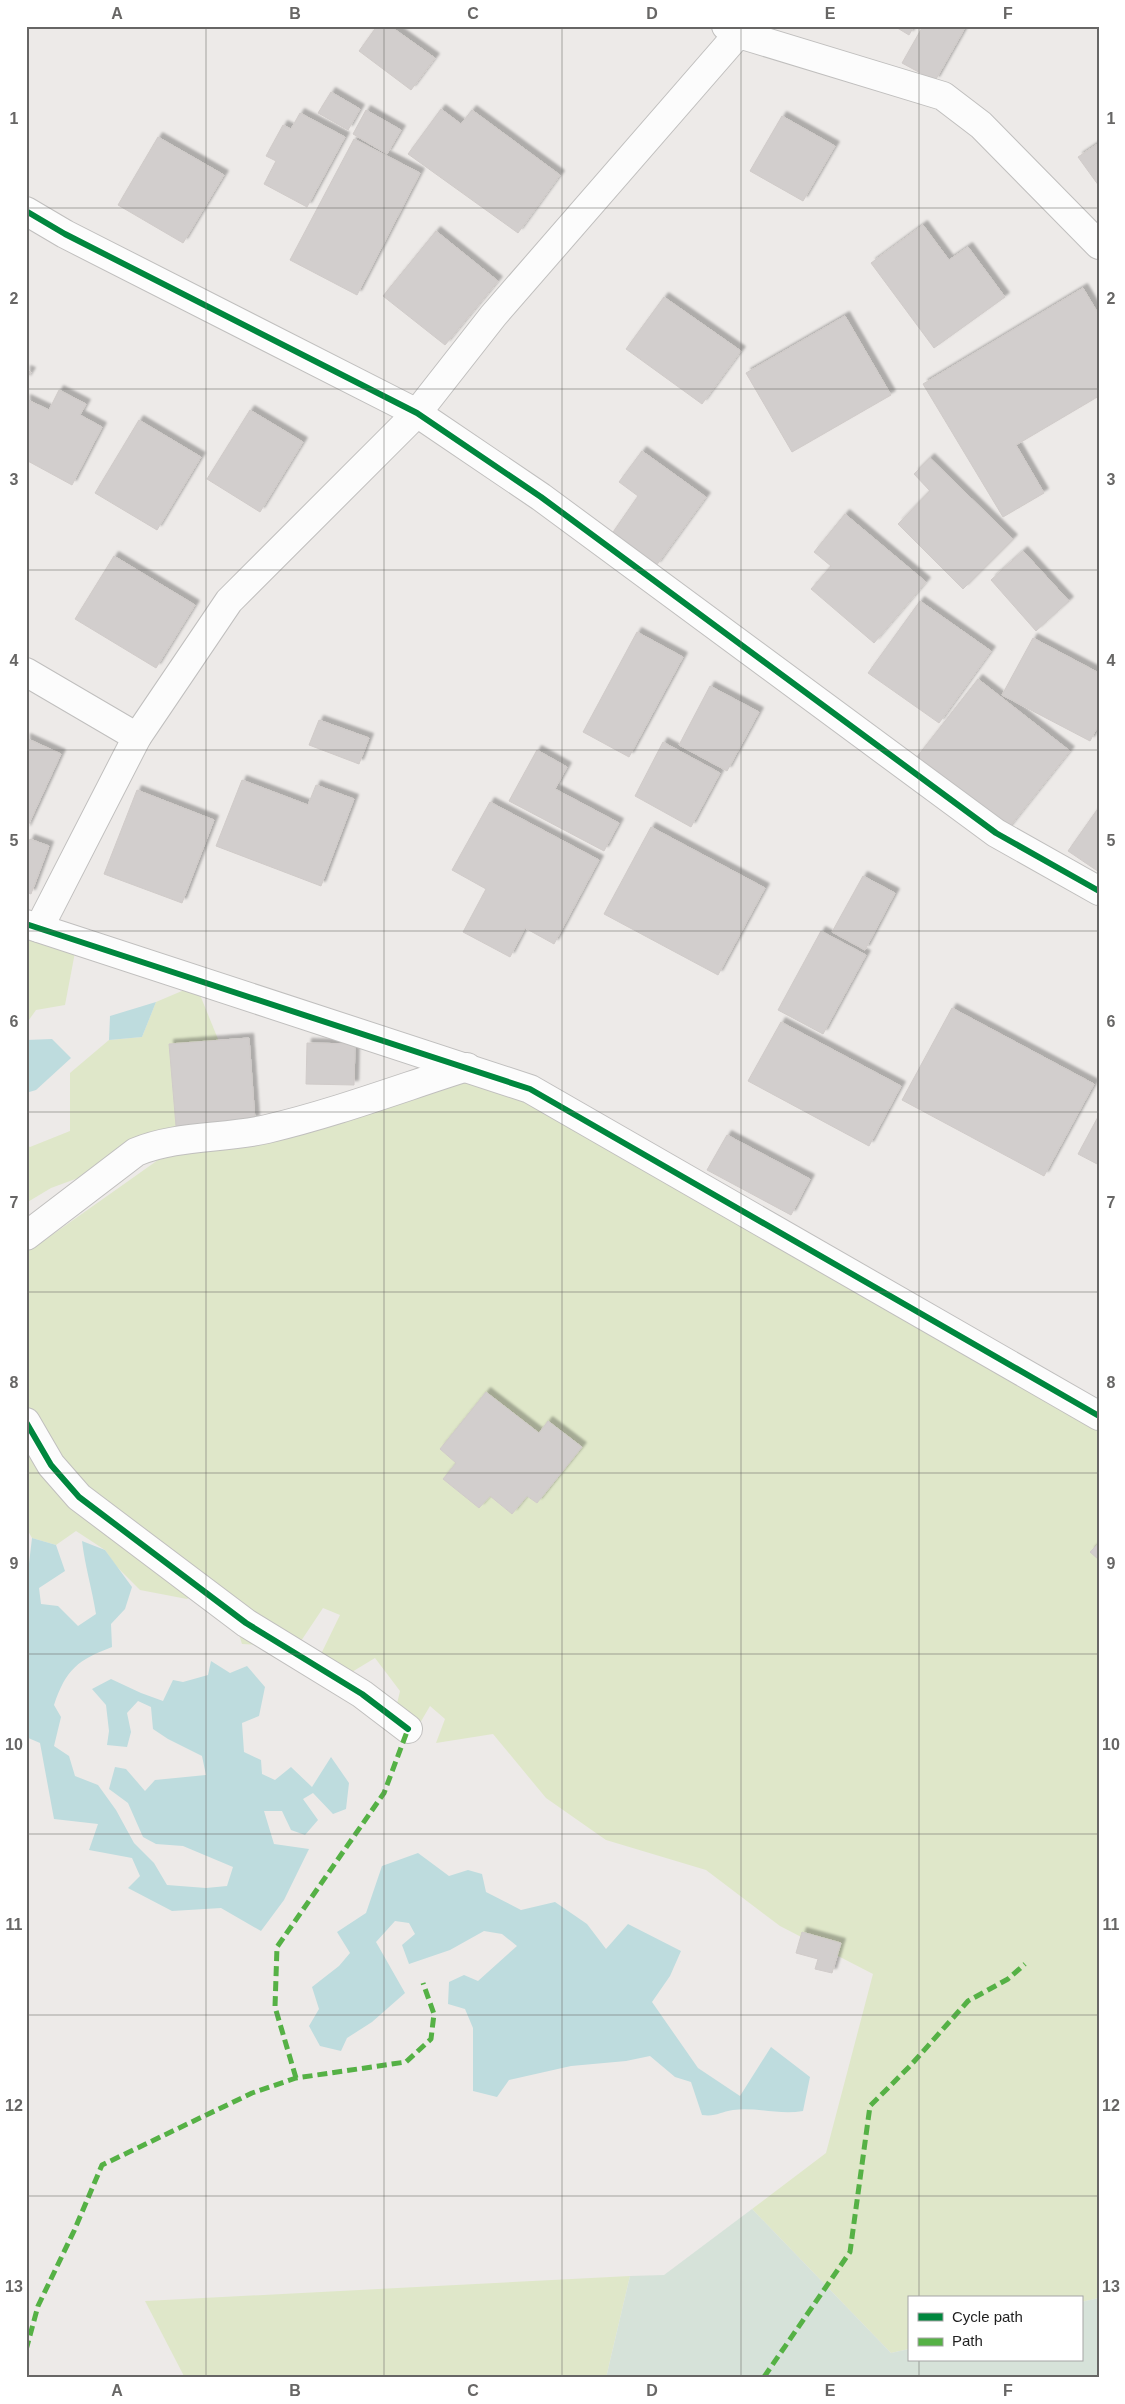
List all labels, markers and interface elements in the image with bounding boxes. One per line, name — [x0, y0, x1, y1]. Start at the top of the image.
text: A — [111, 5, 123, 22]
text: B — [289, 5, 301, 22]
text: C — [467, 5, 479, 22]
text: D — [646, 5, 658, 22]
text: E — [825, 5, 836, 22]
text: F — [1003, 5, 1013, 22]
text: 1 — [10, 110, 19, 127]
text: 1 — [1107, 110, 1116, 127]
text: 2 — [10, 290, 19, 307]
text: 2 — [1107, 290, 1116, 307]
text: 3 — [10, 471, 19, 488]
text: 3 — [1107, 471, 1116, 488]
text: 4 — [10, 652, 19, 669]
text: 4 — [1107, 652, 1116, 669]
text: 5 — [10, 832, 19, 849]
text: 5 — [1107, 832, 1116, 849]
text: 6 — [10, 1013, 19, 1030]
text: 6 — [1107, 1013, 1116, 1030]
text: 7 — [10, 1194, 19, 1211]
text: 7 — [1107, 1194, 1116, 1211]
text: 8 — [10, 1374, 19, 1391]
text: 8 — [1107, 1374, 1116, 1391]
text: 9 — [10, 1555, 19, 1572]
text: 9 — [1107, 1555, 1116, 1572]
text: 10 — [5, 1736, 23, 1753]
text: 10 — [1102, 1736, 1120, 1753]
text: 11 — [6, 1916, 23, 1933]
text: 11 — [1103, 1916, 1120, 1933]
text: 12 — [5, 2097, 23, 2114]
text: 12 — [1102, 2097, 1120, 2114]
text: 13 — [5, 2278, 23, 2295]
text: 13 — [1102, 2278, 1120, 2295]
legend — [908, 2296, 1082, 2362]
text: Cycle path — [952, 2308, 1023, 2325]
text: Path — [952, 2332, 983, 2349]
text: A — [111, 2382, 123, 2399]
text: B — [289, 2382, 301, 2399]
text: C — [467, 2382, 479, 2399]
text: D — [646, 2382, 658, 2399]
text: E — [825, 2382, 836, 2399]
text: F — [1003, 2382, 1013, 2399]

